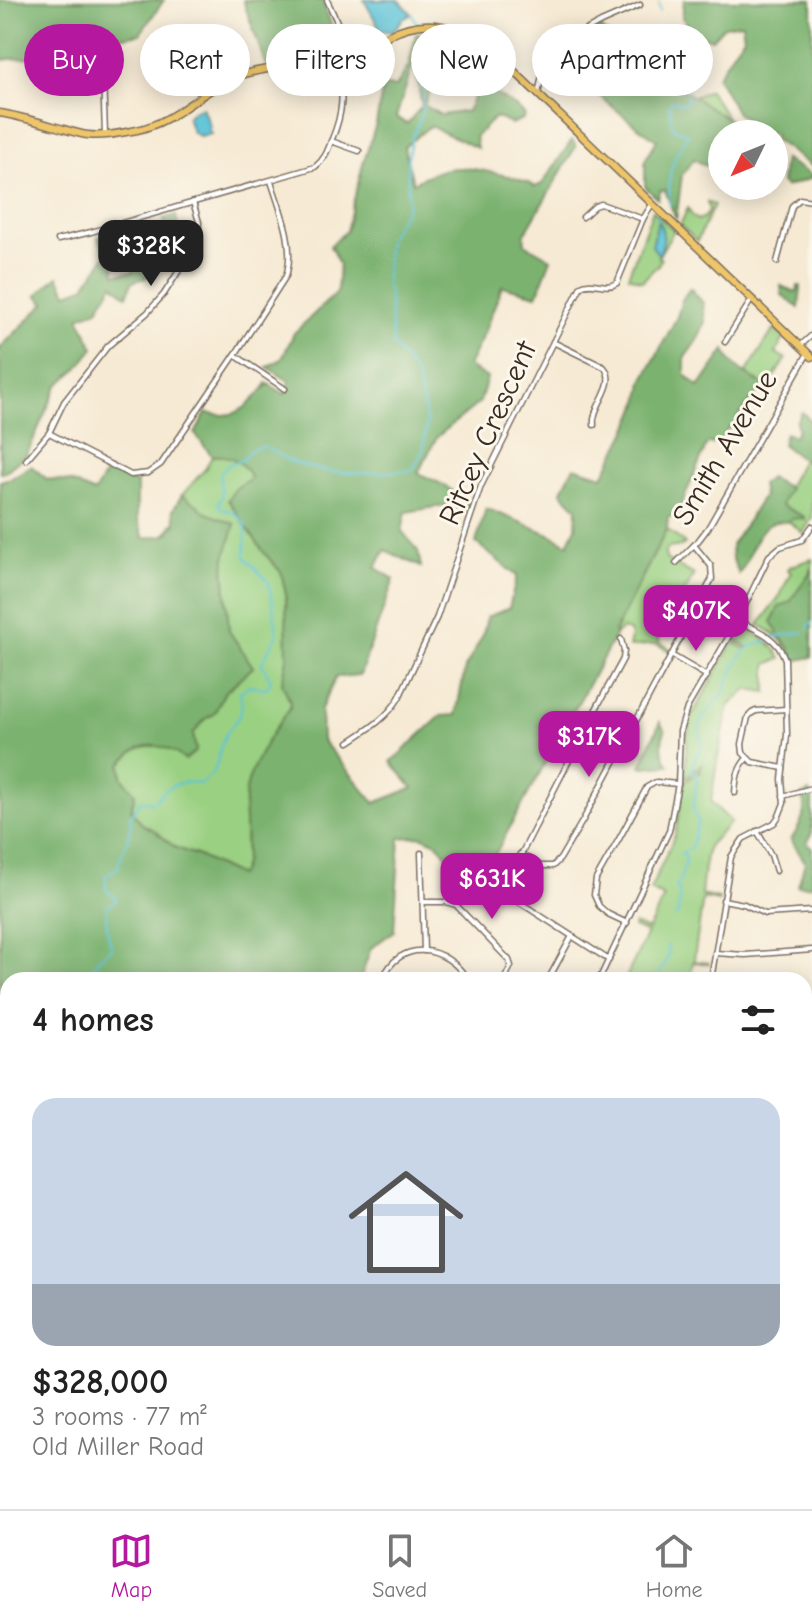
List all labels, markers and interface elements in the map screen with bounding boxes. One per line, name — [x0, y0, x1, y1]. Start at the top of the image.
chip: Buy — [24, 24, 124, 96]
chip: Rent — [140, 24, 250, 96]
chip: Filters — [266, 24, 395, 96]
chip: New — [411, 24, 516, 96]
chip: Apartment — [532, 24, 713, 96]
north arrow — [708, 120, 788, 200]
map controls — [708, 120, 788, 200]
pin: $328K — [95, 220, 207, 288]
text: $328K — [116, 231, 186, 261]
street label: Ritcey Crescent — [432, 335, 545, 530]
street label: Smith Avenue — [665, 364, 785, 532]
pin: $407K — [640, 585, 752, 653]
text: $407K — [661, 596, 731, 626]
pin: $317K — [533, 711, 645, 779]
text: $317K — [556, 722, 622, 752]
pin: $631K — [436, 853, 548, 921]
text: $631K — [459, 864, 525, 894]
icon: filters — [736, 998, 780, 1042]
text: 4 homes — [32, 1000, 154, 1040]
icon: home — [334, 1150, 478, 1294]
text: $328,000 — [32, 1362, 168, 1402]
text: 3 rooms · 77 m² — [32, 1402, 207, 1432]
text: Old Miller Road — [32, 1432, 204, 1462]
tab: Map — [109, 1529, 153, 1603]
tab: Saved — [372, 1529, 427, 1603]
tab: Home — [646, 1529, 703, 1603]

